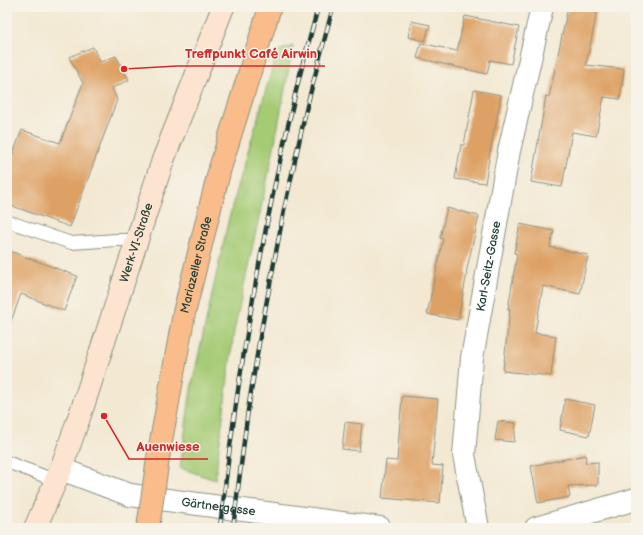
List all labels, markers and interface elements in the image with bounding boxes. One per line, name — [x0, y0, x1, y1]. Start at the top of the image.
callout: Treffpunkt Café Airwin — [177, 41, 325, 66]
text: Treffpunkt Café Airwin — [185, 46, 317, 62]
street label: Werk-VI-Straße — [116, 201, 156, 284]
street label: Mariazeller Straße — [177, 215, 215, 315]
street label: Karl-Seitz-Gasse — [473, 220, 504, 313]
callout: Auenwiese — [129, 434, 208, 459]
text: Auenwiese — [136, 439, 200, 455]
street label: Gärtnergasse — [180, 494, 257, 519]

